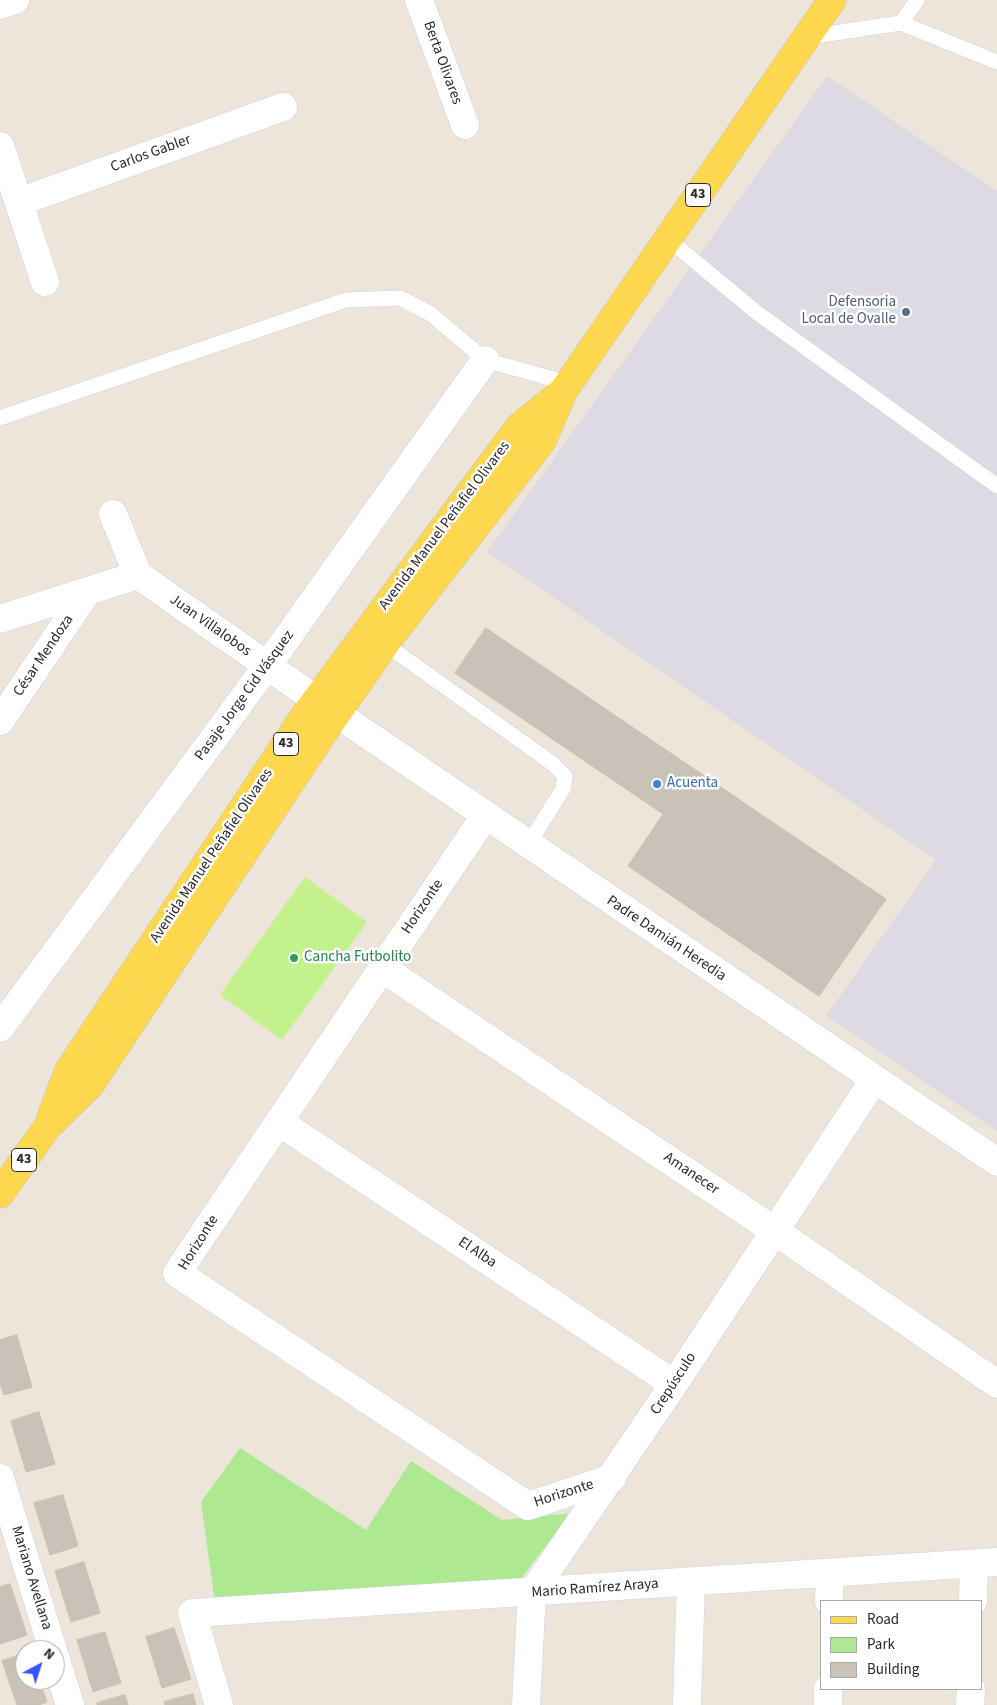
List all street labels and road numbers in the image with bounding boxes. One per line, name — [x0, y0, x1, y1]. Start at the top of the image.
street label: Berta Olivares — [419, 19, 465, 107]
street label: Carlos Gabler — [108, 131, 194, 177]
road number: 43 — [686, 184, 710, 206]
street label: Avenida Manuel Peñafiel Olivares — [376, 438, 514, 614]
street label: Juan Villalobos — [166, 591, 254, 661]
street label: César Mendoza — [10, 612, 78, 700]
street label: Pasaje Jorge Cid Vásquez — [192, 627, 298, 765]
road number: 43 — [274, 732, 298, 756]
street label: Avenida Manuel Peñafiel Olivares — [147, 765, 277, 947]
street label: Horizonte — [398, 876, 448, 938]
street label: Padre Damián Heredia — [603, 892, 729, 986]
road number: 43 — [12, 1148, 36, 1172]
street label: Amanecer — [660, 1149, 722, 1199]
street label: Horizonte — [175, 1212, 223, 1274]
street label: El Alba — [454, 1234, 500, 1272]
street label: Crepúsculo — [647, 1349, 701, 1419]
street label: Horizonte — [532, 1476, 596, 1512]
street label: Mariano Avellana — [7, 1524, 55, 1632]
street label: Mario Ramírez Araya — [531, 1576, 659, 1602]

